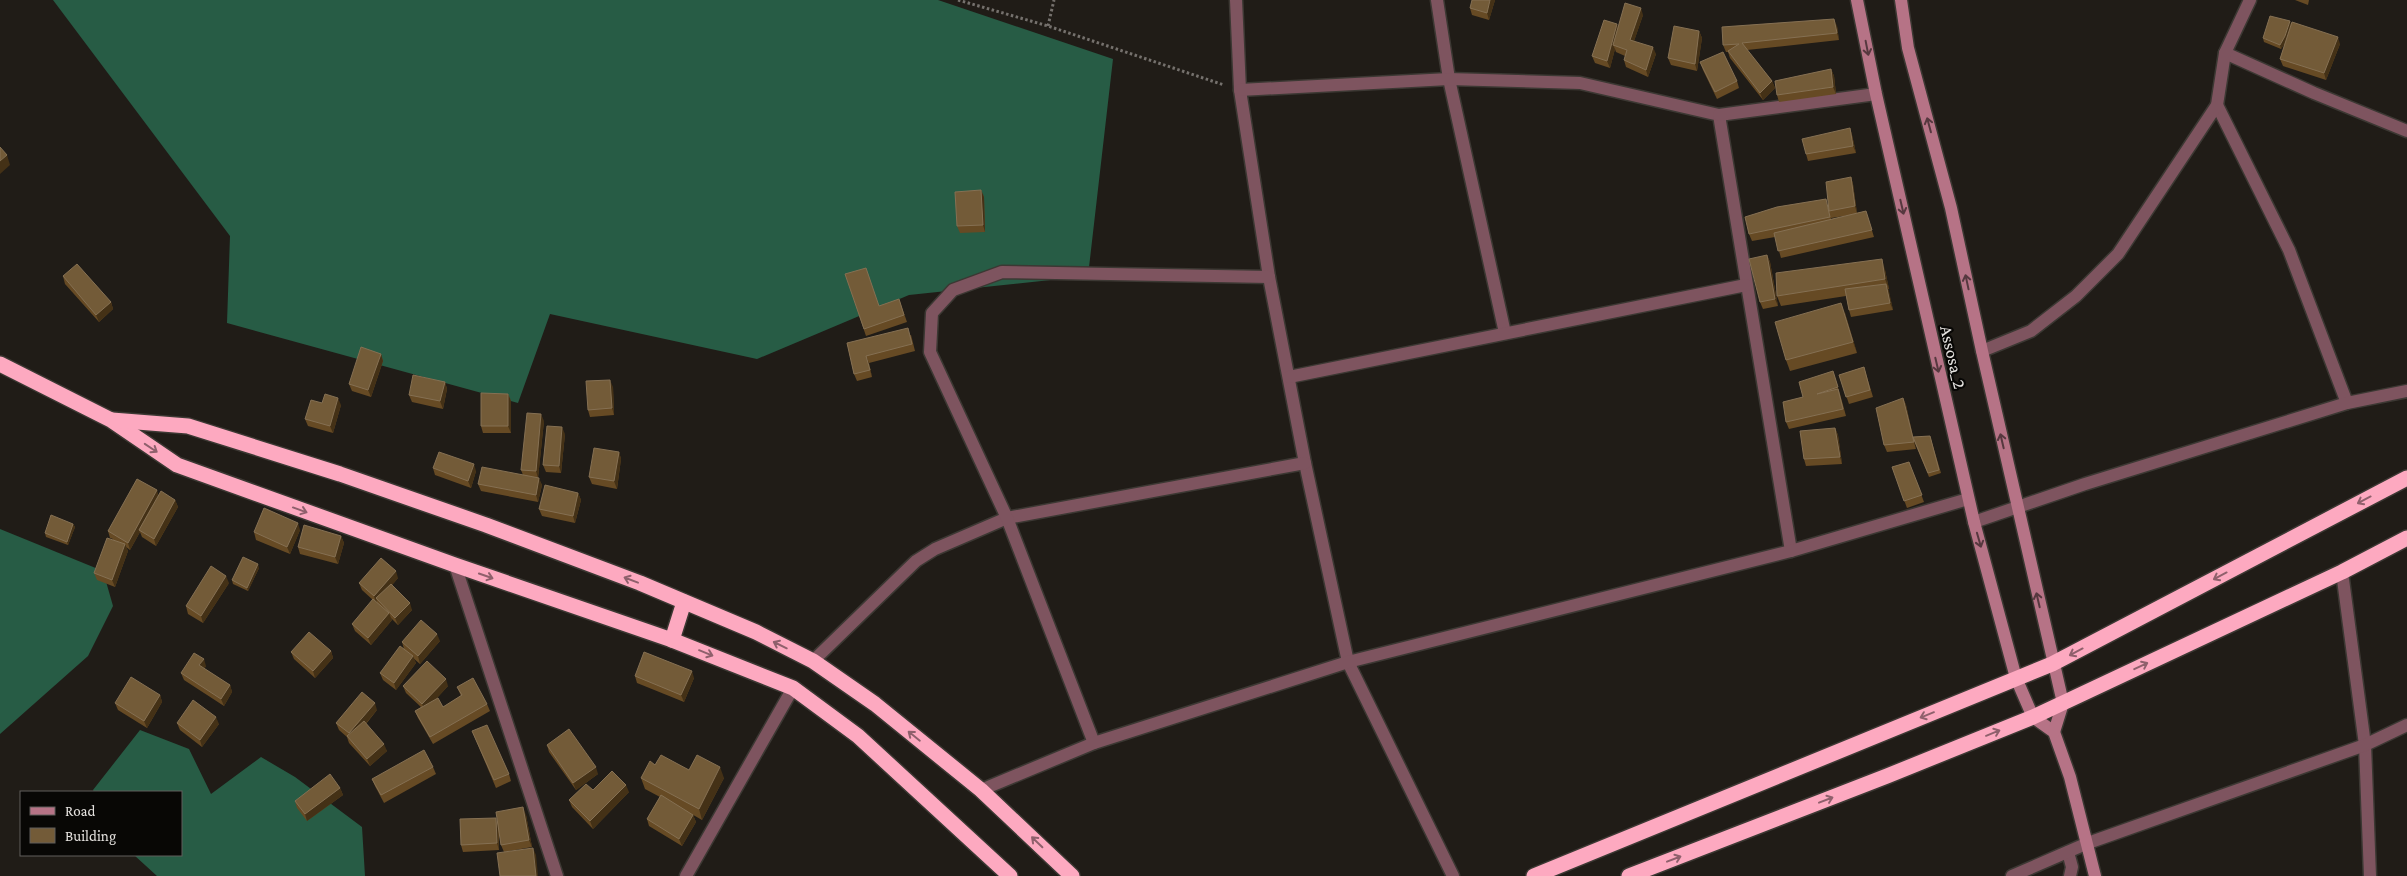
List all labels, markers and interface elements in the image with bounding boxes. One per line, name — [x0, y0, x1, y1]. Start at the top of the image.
one-way arrow — [1863, 39, 1872, 55]
one-way arrow — [1924, 117, 1933, 133]
one-way arrow — [1897, 198, 1907, 214]
one-way arrow — [1962, 275, 1971, 291]
street label: Assosa_2 — [1936, 323, 1970, 391]
one-way arrow — [1933, 357, 1942, 373]
one-way arrow — [1997, 434, 2006, 450]
one-way arrow — [144, 443, 158, 453]
one-way arrow — [2357, 496, 2372, 505]
one-way arrow — [292, 506, 308, 515]
one-way arrow — [1974, 532, 1984, 548]
one-way arrow — [478, 572, 494, 581]
one-way arrow — [2213, 572, 2228, 581]
one-way arrow — [624, 575, 640, 584]
one-way arrow — [2033, 592, 2042, 608]
one-way arrow — [773, 640, 788, 650]
one-way arrow — [2069, 647, 2084, 657]
one-way arrow — [698, 649, 713, 658]
one-way arrow — [2133, 661, 2148, 671]
one-way arrow — [1920, 710, 1935, 720]
one-way arrow — [1985, 728, 2000, 737]
one-way arrow — [908, 730, 921, 741]
legend — [20, 791, 182, 856]
one-way arrow — [1818, 795, 1833, 804]
text: Road — [65, 803, 96, 819]
text: Building — [65, 828, 116, 845]
one-way arrow — [1030, 836, 1043, 848]
one-way arrow — [1666, 854, 1682, 863]

